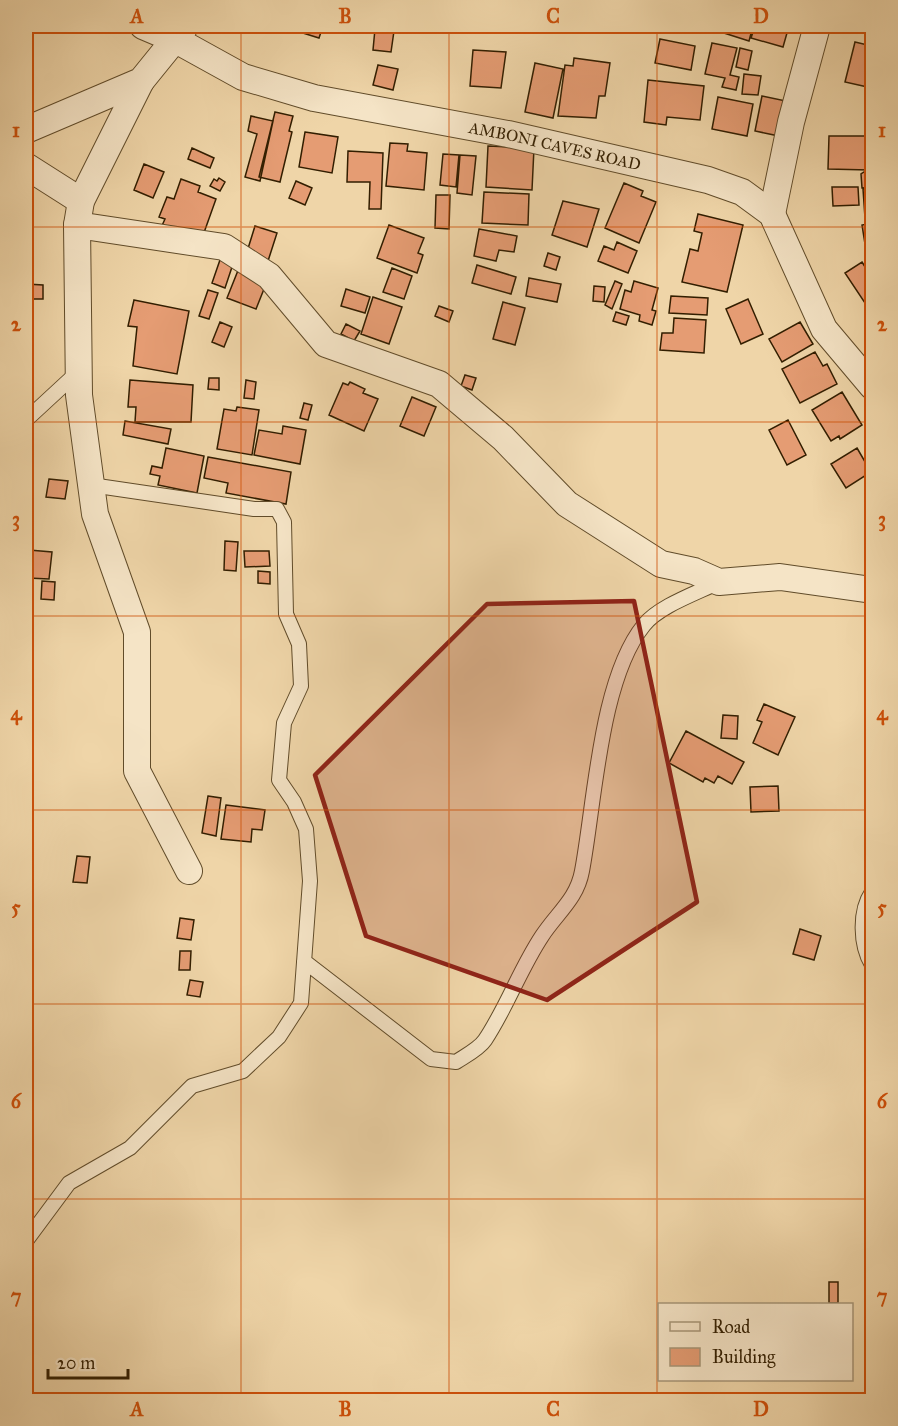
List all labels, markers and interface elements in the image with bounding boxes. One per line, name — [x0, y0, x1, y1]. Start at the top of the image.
text: A — [128, 4, 144, 28]
text: B — [338, 4, 352, 28]
text: C — [546, 4, 560, 28]
text: D — [753, 4, 769, 28]
street label: AMBONI CAVES ROAD — [466, 117, 643, 174]
text: 1 — [12, 118, 20, 142]
text: 1 — [878, 118, 886, 142]
text: 2 — [11, 312, 22, 336]
text: 2 — [877, 312, 888, 336]
text: 3 — [12, 507, 20, 532]
text: 3 — [878, 507, 886, 532]
text: 4 — [10, 701, 22, 726]
text: 4 — [876, 701, 888, 726]
text: 5 — [11, 895, 21, 919]
text: 5 — [877, 895, 887, 919]
text: 6 — [11, 1089, 23, 1113]
text: 6 — [877, 1089, 889, 1113]
text: 7 — [11, 1284, 22, 1308]
text: 7 — [877, 1284, 888, 1308]
legend — [658, 1303, 853, 1381]
text: Road — [712, 1316, 750, 1338]
scale bar — [48, 1342, 128, 1380]
text: Building — [712, 1346, 776, 1369]
text: 20 m — [57, 1352, 95, 1374]
text: A — [128, 1397, 144, 1421]
text: B — [338, 1397, 352, 1421]
text: C — [546, 1397, 560, 1421]
text: D — [753, 1397, 769, 1421]

